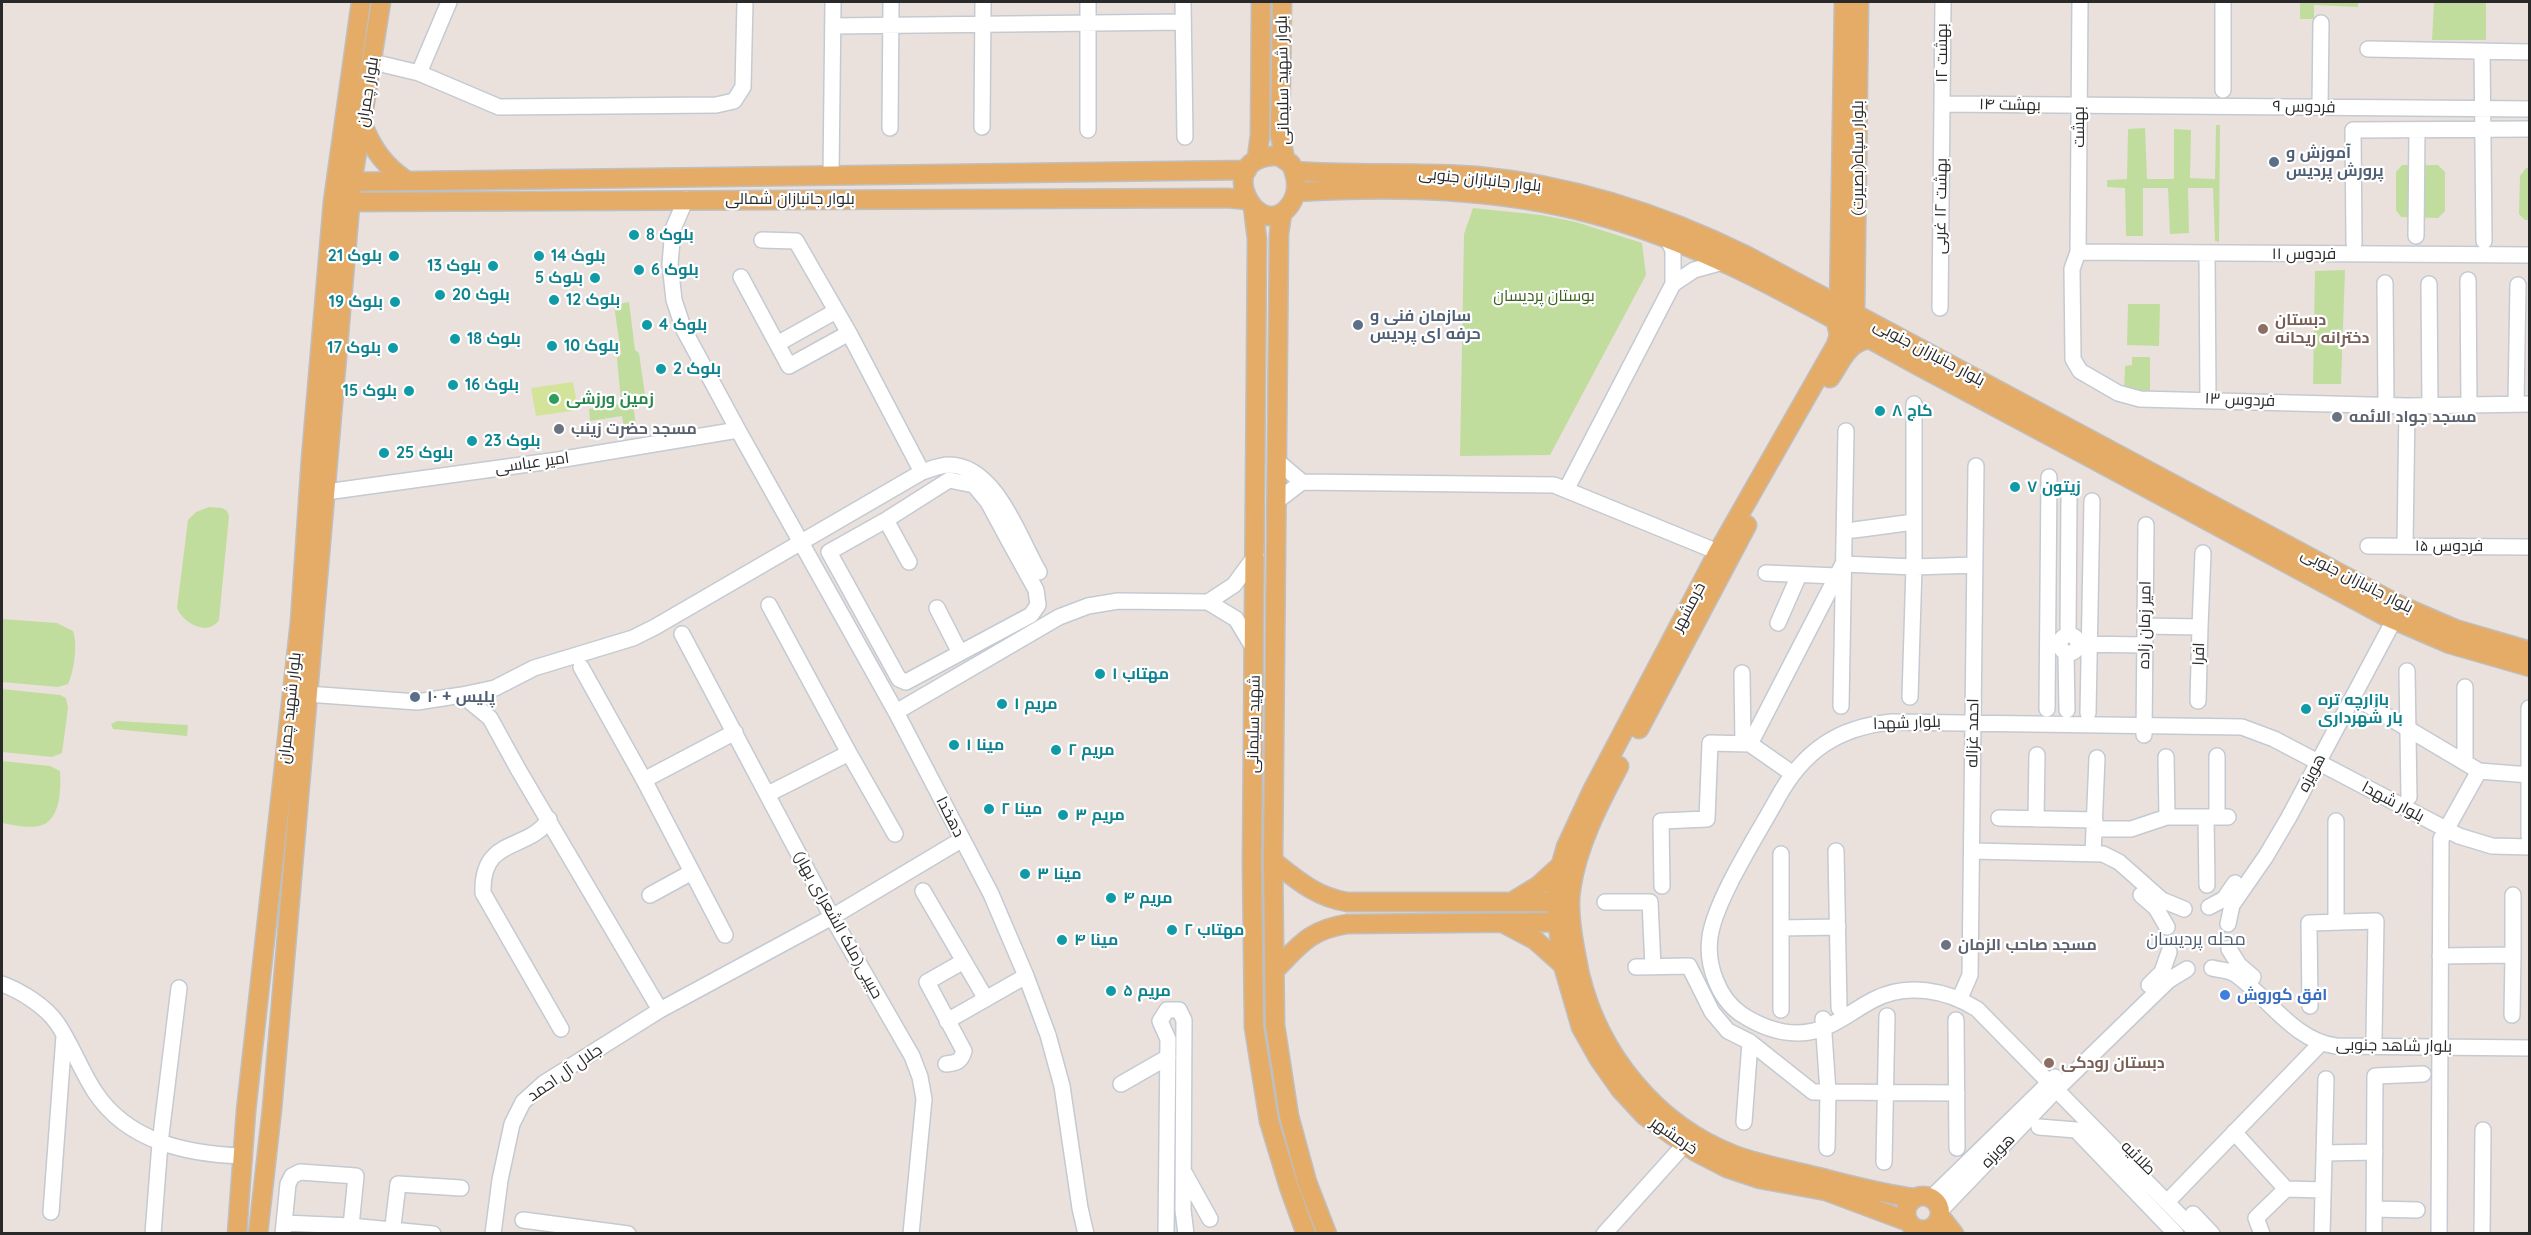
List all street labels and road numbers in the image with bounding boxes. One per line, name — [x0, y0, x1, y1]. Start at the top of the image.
street label: بلوار شهید سلیمانی — [1272, 15, 1294, 145]
street label: بهشت ۱۲ — [1932, 23, 1952, 83]
street label: بلوار چمران — [353, 56, 383, 128]
street label: بهشت ۱۴ — [1979, 95, 2041, 115]
street label: فردوس ۹ — [2272, 97, 2336, 117]
street label: بلوار سپاه(بصیرت) — [1848, 100, 1868, 216]
street label: بهشت — [2069, 106, 2089, 148]
street label: بهشت ۱۲ غربی — [1931, 158, 1951, 254]
street label: بلوار جانبازان جنوبی — [1418, 164, 1542, 196]
street label: بلوار جانبازان شمالی — [725, 189, 855, 209]
street label: فردوس ۱۱ — [2272, 244, 2336, 264]
street label: بلوار جانبازان جنوبی — [1870, 316, 1988, 390]
street label: فردوس ۱۳ — [2204, 389, 2276, 411]
street label: امیر عباسی — [494, 448, 570, 478]
street label: فردوس ۱۵ — [2415, 536, 2483, 556]
street label: بلوار جانبازان جنوبی — [2298, 544, 2416, 618]
street label: خرمشهر — [1668, 579, 1710, 635]
street label: امیر زمان زاده — [2135, 581, 2155, 669]
street label: افرا — [2189, 642, 2209, 666]
street label: بلوار شهید چمران — [275, 651, 305, 765]
street label: شهید سلیمانی — [1244, 675, 1264, 773]
street label: احمد غزاله — [1963, 698, 1983, 768]
street label: بلوار شهدا — [1873, 712, 1941, 734]
street label: هویزه — [2294, 751, 2330, 795]
street label: بلوار شهدا — [2358, 778, 2428, 826]
street label: دهخدا — [932, 793, 968, 841]
street label: حبیبی(ملک الشعرای بهار) — [789, 848, 887, 1002]
street label: بلوار شاهد جنوبی — [2336, 1035, 2452, 1057]
street label: جلال آل احمد — [524, 1040, 606, 1106]
street label: خرمشهر — [1647, 1113, 1701, 1159]
street label: هویزه — [1977, 1130, 2019, 1172]
street label: طلائیه — [2117, 1137, 2159, 1179]

